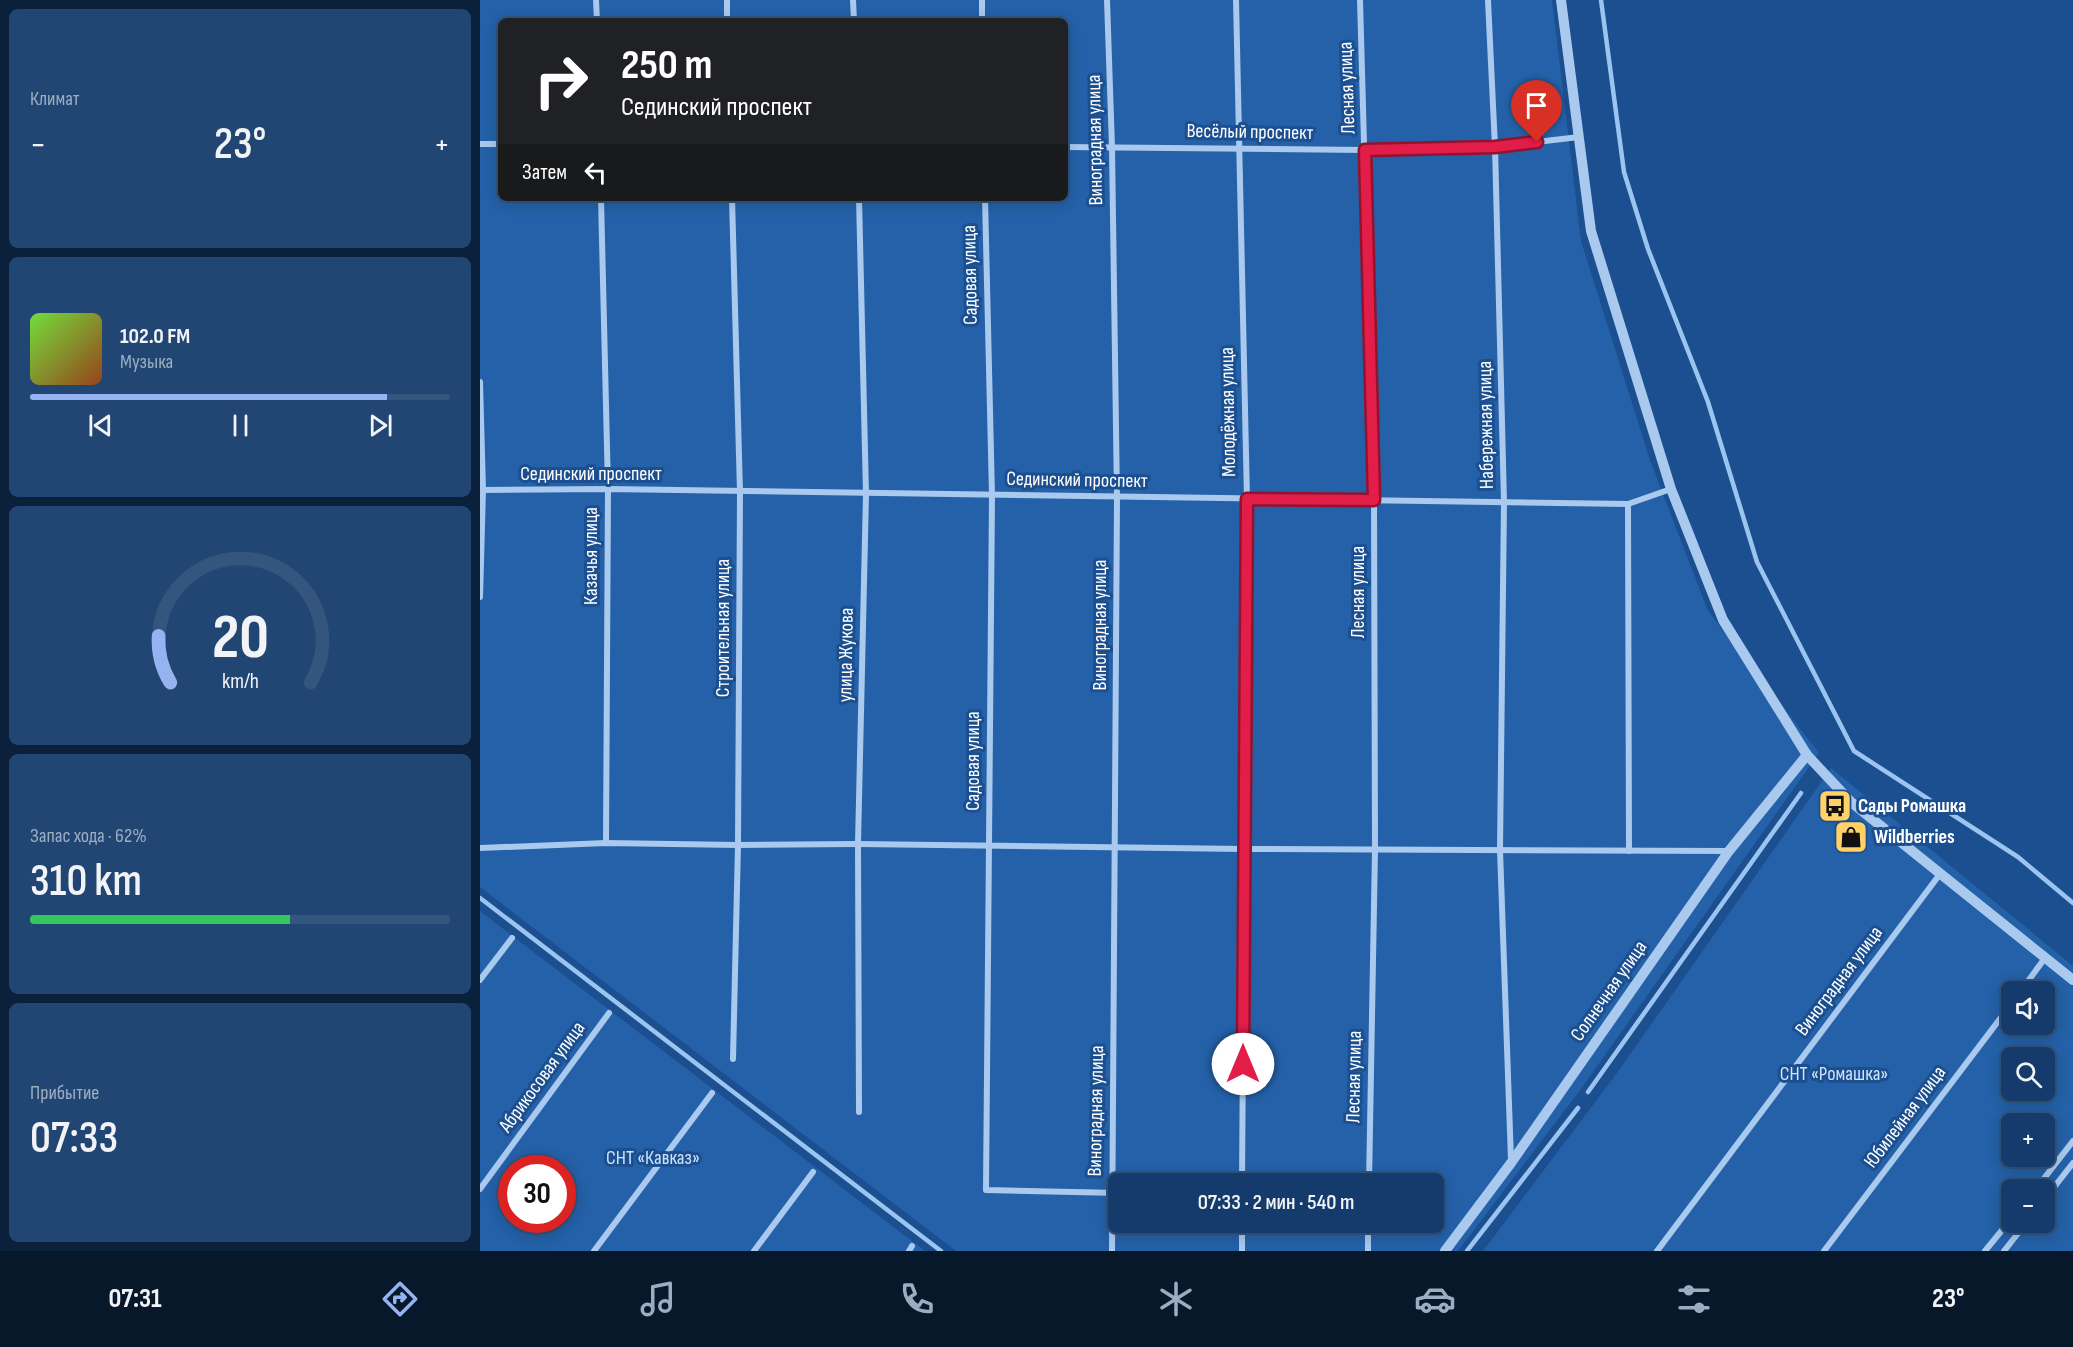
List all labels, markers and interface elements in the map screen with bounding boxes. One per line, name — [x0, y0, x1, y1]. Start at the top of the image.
text: 250 m — [621, 40, 712, 91]
street label: Лесная улица — [1333, 41, 1361, 135]
icon: right — [522, 42, 600, 120]
street label: Виноградная улица — [1082, 74, 1108, 206]
pin — [1511, 80, 1562, 142]
text: Климат — [30, 87, 80, 111]
icon: arrive — [1520, 89, 1553, 122]
text: Сединский проспект — [621, 91, 812, 123]
text: 23° — [214, 117, 266, 172]
street label: Весёлый проспект — [1186, 119, 1314, 145]
text: − — [30, 125, 46, 165]
text: + — [434, 125, 450, 165]
icon: left — [579, 156, 612, 189]
text: Затем — [522, 159, 567, 186]
street label: Садовая улица — [957, 225, 983, 325]
text: 102.0 FM — [120, 323, 190, 350]
street label: Молодёжная улица — [1215, 347, 1241, 477]
text: Музыка — [120, 350, 173, 374]
street label: Набережная улица — [1473, 361, 1499, 489]
icon: previous — [84, 409, 117, 442]
icon: pause — [224, 409, 257, 442]
icon: next — [364, 409, 397, 442]
street label: Сединский проспект — [520, 462, 662, 486]
street label: Сединский проспект — [1006, 467, 1148, 493]
street label: Казачья улица — [579, 507, 603, 605]
street label: Лесная улица — [1346, 546, 1370, 638]
street label: Строительная улица — [711, 559, 735, 697]
street label: Виноградная улица — [1088, 560, 1112, 690]
text: 20 — [211, 601, 269, 676]
street label: улица Жукова — [833, 608, 859, 702]
text: km/h — [221, 669, 259, 694]
street label: Садовая улица — [961, 711, 985, 811]
bus stop icon: Сады Ромашка — [1817, 788, 1853, 824]
place label: Сады Ромашка — [1858, 794, 1966, 818]
shop icon: Wildberries — [1833, 819, 1869, 855]
text: Запас хода · 62% — [30, 824, 147, 848]
place label: Wildberries — [1874, 825, 1955, 849]
text: 310 km — [30, 854, 142, 909]
street label: Виноградная улица — [1790, 921, 1888, 1041]
street label: Солнечная улица — [1566, 936, 1652, 1046]
map controls — [2001, 981, 2055, 1233]
button: sound — [2001, 981, 2055, 1035]
street label: Абрикосовая улица — [493, 1017, 590, 1138]
street label: Лесная улица — [1341, 1031, 1367, 1123]
position arrow — [1211, 1032, 1275, 1096]
street label: Виноградная улица — [1083, 1045, 1109, 1177]
button: search — [2001, 1047, 2055, 1101]
street label: Юбилейная улица — [1859, 1061, 1951, 1173]
park label: СНТ «Ромашка» — [1780, 1062, 1888, 1086]
text: Прибытие — [30, 1081, 99, 1105]
text: 07:33 — [30, 1111, 118, 1166]
button: + — [2001, 1113, 2055, 1167]
park label: СНТ «Кавказ» — [606, 1146, 700, 1170]
speed limit sign: 30 — [498, 1155, 576, 1233]
button: − — [2001, 1179, 2055, 1233]
text: 07:33 · 2 мин · 540 m — [1198, 1189, 1354, 1216]
icon: directions — [379, 1278, 421, 1320]
icon: music — [637, 1278, 679, 1320]
icon: phone — [896, 1278, 938, 1320]
icon: climate — [1155, 1278, 1197, 1320]
icon: car — [1414, 1278, 1456, 1320]
icon: filters — [1673, 1278, 1715, 1320]
text: 07:31 — [108, 1283, 162, 1315]
text: 23° — [1932, 1283, 1965, 1315]

